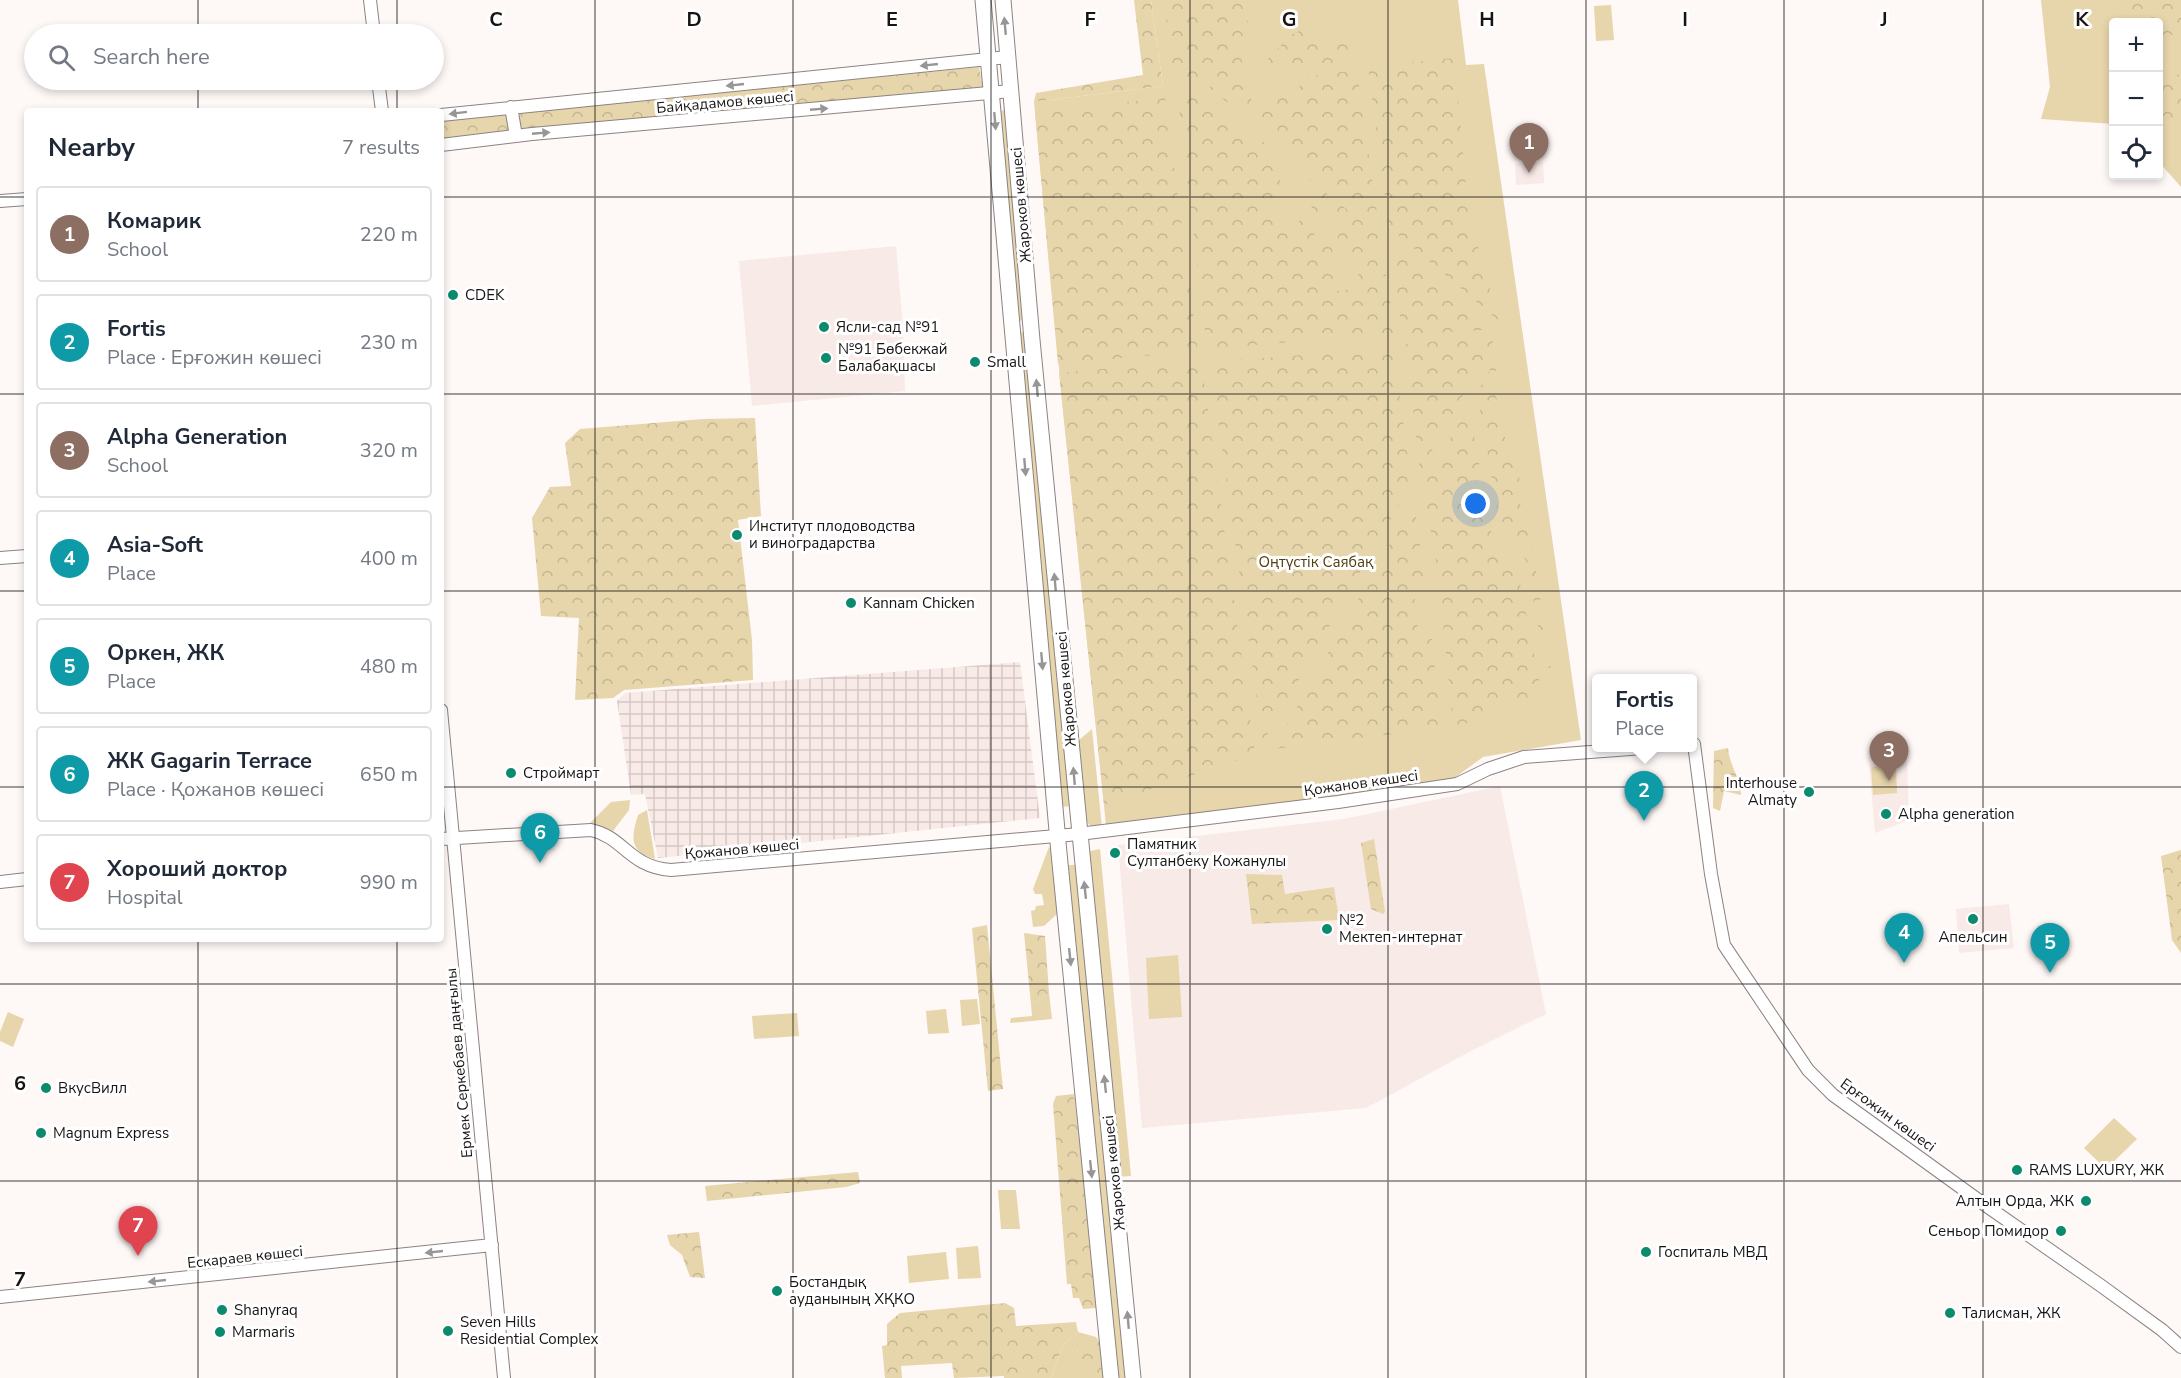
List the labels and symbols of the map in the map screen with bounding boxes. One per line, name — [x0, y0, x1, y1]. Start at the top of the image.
text: C — [489, 6, 503, 33]
text: D — [686, 6, 702, 33]
text: E — [886, 6, 898, 33]
text: F — [1084, 6, 1096, 33]
text: G — [1282, 6, 1296, 33]
text: H — [1479, 6, 1495, 33]
text: I — [1682, 6, 1688, 33]
text: J — [1879, 6, 1888, 33]
text: K — [2075, 6, 2089, 33]
one-way arrow — [1000, 17, 1010, 36]
one-way arrow — [919, 60, 938, 70]
one-way arrow — [725, 80, 744, 90]
street label: Байқадамов көшесі — [655, 86, 795, 118]
one-way arrow — [809, 104, 828, 114]
one-way arrow — [448, 109, 467, 118]
one-way arrow — [990, 111, 1000, 130]
pin: 1 — [1510, 124, 1549, 173]
one-way arrow — [531, 128, 550, 138]
street label: Жароков көшесі — [1006, 147, 1036, 263]
place label: CDEK — [465, 285, 505, 305]
marker: CDEK — [446, 288, 460, 302]
place label: Ясли-сад №91 — [836, 317, 939, 337]
marker: Ясли-сад №91 — [817, 320, 831, 334]
place label: №91 Бөбекжай Балабақшасы — [838, 339, 948, 376]
marker: №91 Бөбекжай Балабақшасы — [819, 351, 833, 365]
place label: Small — [987, 352, 1026, 372]
marker: Small — [968, 355, 982, 369]
one-way arrow — [1032, 378, 1042, 397]
one-way arrow — [1020, 457, 1030, 476]
your location — [1461, 489, 1490, 518]
place label: Институт плодоводства и виноградарства — [749, 516, 915, 553]
marker: Институт плодоводства и виноградарства — [730, 528, 744, 542]
park label: Оңтүстік Саябақ — [1258, 552, 1374, 572]
one-way arrow — [1050, 572, 1060, 591]
place label: Kannam Chicken — [863, 593, 975, 613]
marker: Kannam Chicken — [844, 596, 858, 610]
street label: Жароков көшесі — [1051, 631, 1081, 747]
one-way arrow — [1037, 652, 1047, 671]
pin: 3 — [1870, 732, 1908, 781]
place label: Строймарт — [523, 763, 600, 783]
street label: Қожанов көшесі — [1303, 765, 1419, 801]
marker: Строймарт — [504, 766, 518, 780]
one-way arrow — [1069, 766, 1079, 785]
pin: 2 — [1624, 772, 1664, 821]
place label: Interhouse Almaty — [1726, 773, 1797, 810]
marker: Interhouse Almaty — [1802, 785, 1816, 799]
place label: Alpha generation — [1898, 804, 2015, 824]
marker: Alpha generation — [1879, 807, 1893, 821]
pin: 6 — [520, 814, 560, 863]
street label: Қожанов көшесі — [684, 834, 800, 864]
place label: Памятник Султанбеку Кожанулы — [1127, 834, 1286, 871]
marker: Памятник Султанбеку Кожанулы — [1108, 846, 1122, 860]
one-way arrow — [1080, 880, 1090, 899]
place label: №2 Мектеп-интернат — [1339, 910, 1463, 947]
marker: Апельсин — [1966, 912, 1980, 926]
pin: 4 — [1884, 914, 1924, 963]
marker: №2 Мектеп-интернат — [1320, 922, 1334, 936]
pin: 5 — [2030, 924, 2070, 973]
place label: Апельсин — [1938, 927, 2008, 947]
one-way arrow — [1065, 947, 1075, 966]
street label: Ермек Серкебаев даңғылы — [441, 967, 477, 1159]
text: 6 — [14, 1070, 26, 1097]
one-way arrow — [1100, 1074, 1110, 1093]
street label: Ерғожин көшесі — [1836, 1074, 1940, 1156]
place label: ВкусВилл — [58, 1078, 127, 1098]
marker: ВкусВилл — [39, 1081, 53, 1095]
street label: Жароков көшесі — [1098, 1114, 1130, 1232]
place label: Magnum Express — [53, 1123, 169, 1143]
marker: Magnum Express — [34, 1126, 48, 1140]
one-way arrow — [1086, 1159, 1095, 1178]
place label: RAMS LUXURY, ЖК — [2029, 1160, 2164, 1180]
marker: RAMS LUXURY, ЖК — [2010, 1163, 2024, 1177]
place label: Алтын Орда, ЖК — [1955, 1191, 2074, 1211]
marker: Алтын Орда, ЖК — [2079, 1194, 2093, 1208]
pin: 7 — [118, 1206, 158, 1256]
place label: Сеньор Помидор — [1928, 1221, 2049, 1241]
marker: Сеньор Помидор — [2054, 1224, 2068, 1238]
street label: Ескараев көшесі — [186, 1241, 304, 1273]
place label: Госпиталь МВД — [1658, 1242, 1768, 1262]
marker: Госпиталь МВД — [1639, 1245, 1653, 1259]
one-way arrow — [424, 1247, 443, 1256]
text: 7 — [14, 1266, 26, 1293]
place label: Бостандық ауданының ХҚКО — [789, 1272, 915, 1309]
one-way arrow — [147, 1276, 166, 1286]
marker: Бостандық ауданының ХҚКО — [770, 1284, 784, 1298]
place label: Shanyraq — [234, 1300, 298, 1320]
marker: Shanyraq — [215, 1303, 229, 1317]
place label: Талисман, ЖК — [1962, 1303, 2061, 1323]
marker: Талисман, ЖК — [1943, 1306, 1957, 1320]
one-way arrow — [1123, 1310, 1133, 1329]
place label: Seven Hills Residential Complex — [460, 1312, 599, 1349]
place label: Marmaris — [232, 1322, 295, 1342]
marker: Seven Hills Residential Complex — [441, 1324, 455, 1338]
marker: Marmaris — [213, 1325, 227, 1339]

